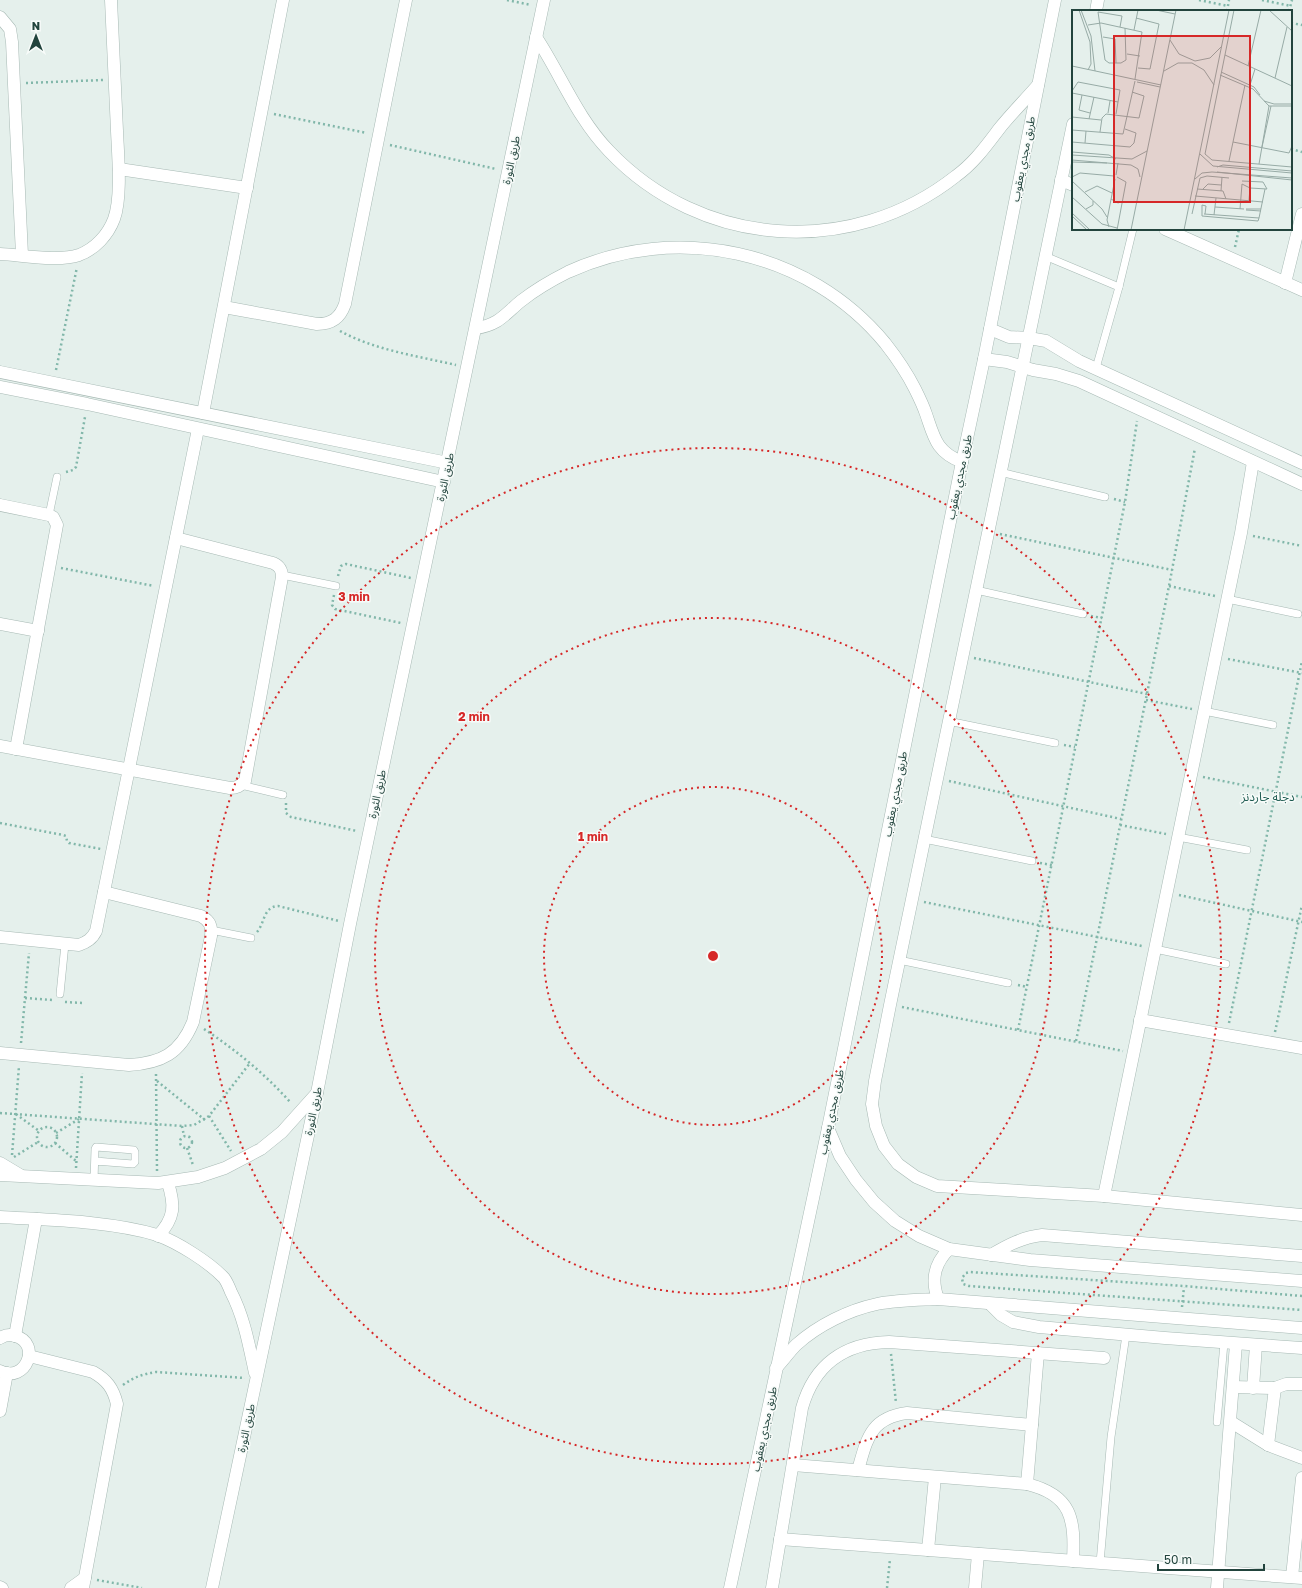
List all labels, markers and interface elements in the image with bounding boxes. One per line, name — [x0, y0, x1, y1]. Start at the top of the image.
inset map — [1072, 10, 1292, 230]
north arrow — [16, 16, 56, 56]
text: N — [32, 19, 40, 32]
street label: طريق مجدي يعقوب — [1008, 115, 1041, 203]
street label: طريق الثورة — [499, 134, 523, 186]
street label: طريق مجدي يعقوب — [943, 433, 977, 521]
street label: طريق الثورة — [433, 451, 457, 503]
text: 3 min — [338, 589, 370, 604]
text: 2 min — [458, 709, 490, 724]
street label: طريق مجدي يعقوب — [880, 750, 913, 838]
street label: طريق الثورة — [365, 768, 389, 820]
district label: دجلة جاردنز — [1240, 789, 1295, 804]
text: 1 min — [578, 829, 608, 844]
centre of rings — [706, 949, 720, 963]
street label: طريق مجدي يعقوب — [815, 1068, 849, 1156]
street label: طريق الثورة — [301, 1085, 325, 1137]
street label: طريق مجدي يعقوب — [748, 1385, 782, 1473]
street label: طريق الثورة — [234, 1402, 258, 1454]
scale bar — [1158, 1546, 1264, 1572]
text: 50 m — [1164, 1552, 1192, 1567]

